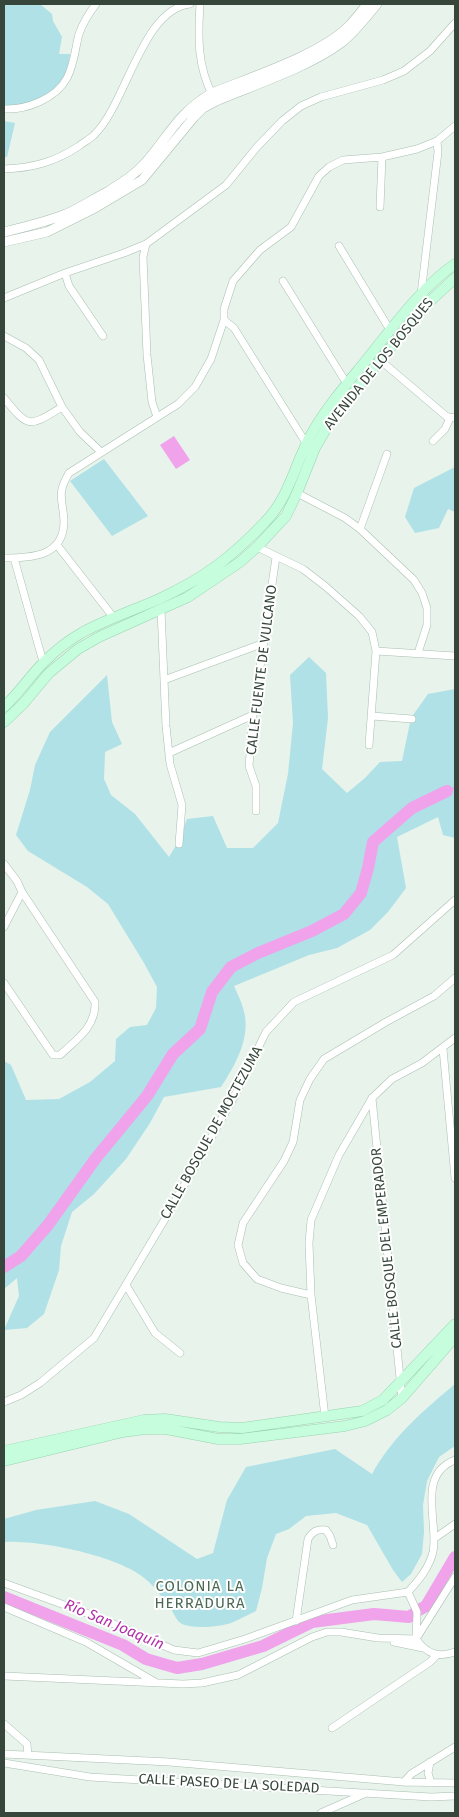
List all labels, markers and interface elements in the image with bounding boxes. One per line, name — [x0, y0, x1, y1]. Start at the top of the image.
street label: AVENIDA DE LOS BOSQUES — [321, 295, 437, 433]
street label: CALLE FUENTE DE VULCANO — [243, 584, 281, 756]
street label: CALLE BOSQUE DE MOCTEZUMA — [157, 1044, 267, 1222]
street label: CALLE BOSQUE DEL EMPERADOR — [368, 1147, 406, 1349]
district label: COLONIA LA HERRADURA — [153, 1578, 247, 1613]
water label: Río San Joaquín — [61, 1596, 167, 1654]
street label: CALLE PASEO DE LA SOLEDAD — [138, 1771, 320, 1797]

